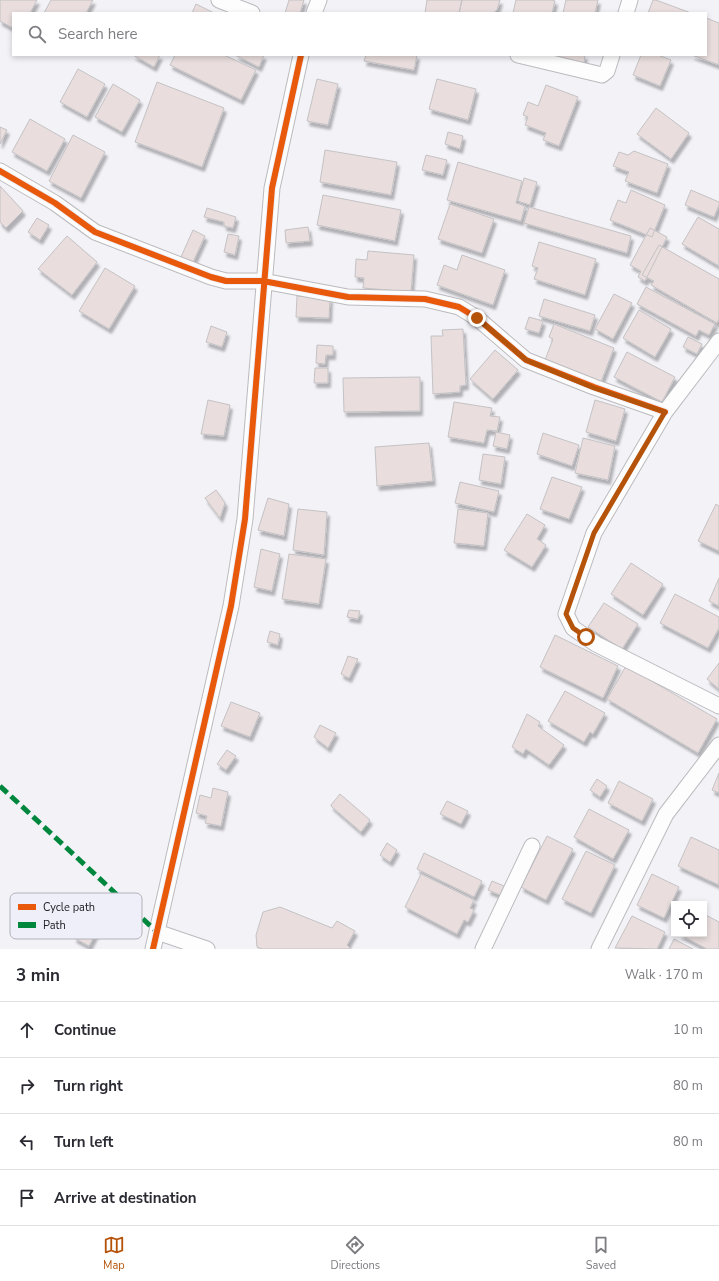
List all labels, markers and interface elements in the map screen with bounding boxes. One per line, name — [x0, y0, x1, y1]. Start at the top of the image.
search box — [12, 12, 707, 56]
icon: search — [26, 23, 48, 45]
text: Search here — [58, 24, 138, 44]
route end — [468, 309, 486, 327]
route start — [577, 628, 595, 646]
legend — [10, 893, 142, 939]
text: Cycle path — [43, 900, 95, 915]
map controls — [671, 901, 707, 937]
button: locate — [671, 901, 707, 937]
text: Path — [43, 918, 66, 933]
text: 3 min — [16, 964, 60, 987]
text: Walk · 170 m — [625, 966, 703, 984]
icon: ahead — [16, 1019, 38, 1041]
text: Continue — [54, 1020, 116, 1040]
text: 10 m — [673, 1021, 703, 1039]
icon: right — [16, 1075, 38, 1097]
text: Turn right — [54, 1076, 123, 1096]
text: 80 m — [673, 1077, 703, 1095]
icon: left — [16, 1131, 38, 1153]
text: Turn left — [54, 1132, 113, 1152]
text: 80 m — [673, 1133, 703, 1151]
icon: arrive — [16, 1187, 38, 1209]
text: Arrive at destination — [54, 1188, 197, 1208]
tab: Map — [103, 1234, 125, 1273]
tab: Directions — [331, 1234, 380, 1273]
tab: Saved — [586, 1234, 616, 1273]

